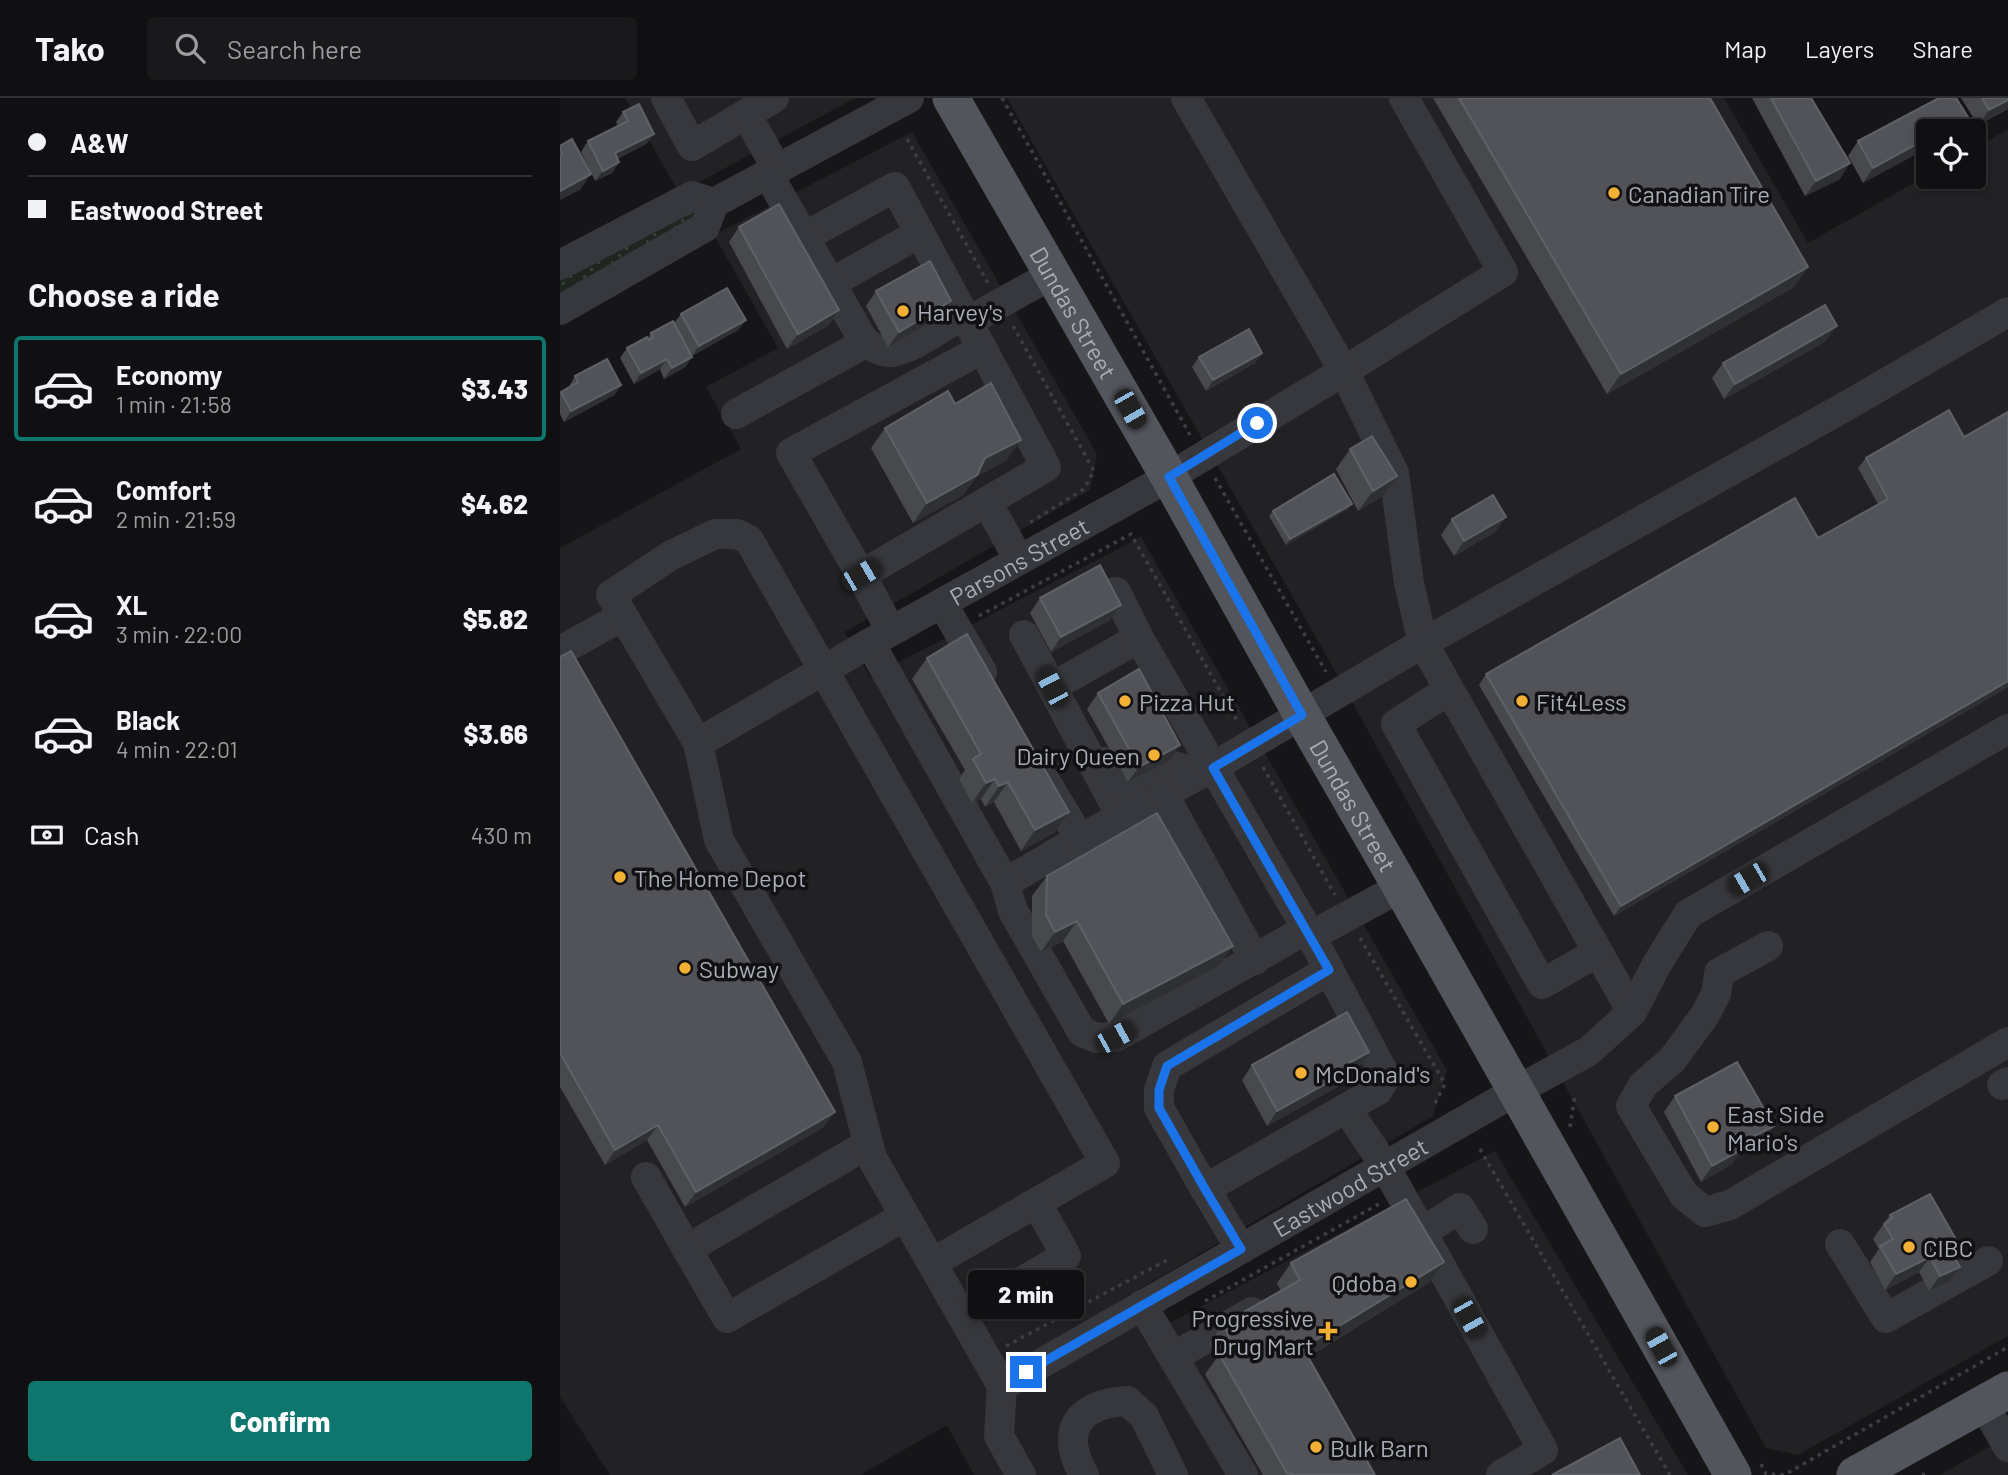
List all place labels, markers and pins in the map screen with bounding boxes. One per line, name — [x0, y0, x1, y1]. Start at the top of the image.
place label: Canadian Tire — [1628, 179, 1770, 208]
marker: Canadian Tire — [1606, 185, 1622, 201]
place label: Harvey's — [917, 297, 1003, 326]
marker: Harvey's — [895, 303, 911, 319]
place label: Pizza Hut — [1139, 687, 1235, 716]
place label: Fit4Less — [1536, 687, 1627, 716]
marker: Pizza Hut — [1117, 693, 1133, 709]
marker: Fit4Less — [1514, 693, 1530, 709]
place label: Dairy Queen — [1016, 741, 1140, 770]
marker: Dairy Queen — [1146, 747, 1162, 763]
place label: The Home Depot — [634, 863, 806, 892]
marker: The Home Depot — [612, 869, 628, 885]
place label: Subway — [699, 954, 779, 983]
marker: Subway — [677, 960, 693, 976]
place label: McDonald's — [1315, 1059, 1430, 1088]
marker: McDonald's — [1293, 1065, 1309, 1081]
place label: East Side Mario's — [1727, 1099, 1825, 1156]
marker: East Side Mario's — [1705, 1119, 1721, 1135]
place label: CIBC — [1923, 1233, 1973, 1262]
marker: CIBC — [1901, 1239, 1917, 1255]
place label: Qdoba — [1332, 1268, 1397, 1297]
marker: Qdoba — [1403, 1274, 1419, 1290]
place label: Progressive Drug Mart — [1191, 1303, 1314, 1360]
marker: Progressive Drug Mart — [1320, 1323, 1336, 1339]
place label: Bulk Barn — [1330, 1433, 1429, 1462]
marker: Bulk Barn — [1308, 1439, 1324, 1455]

